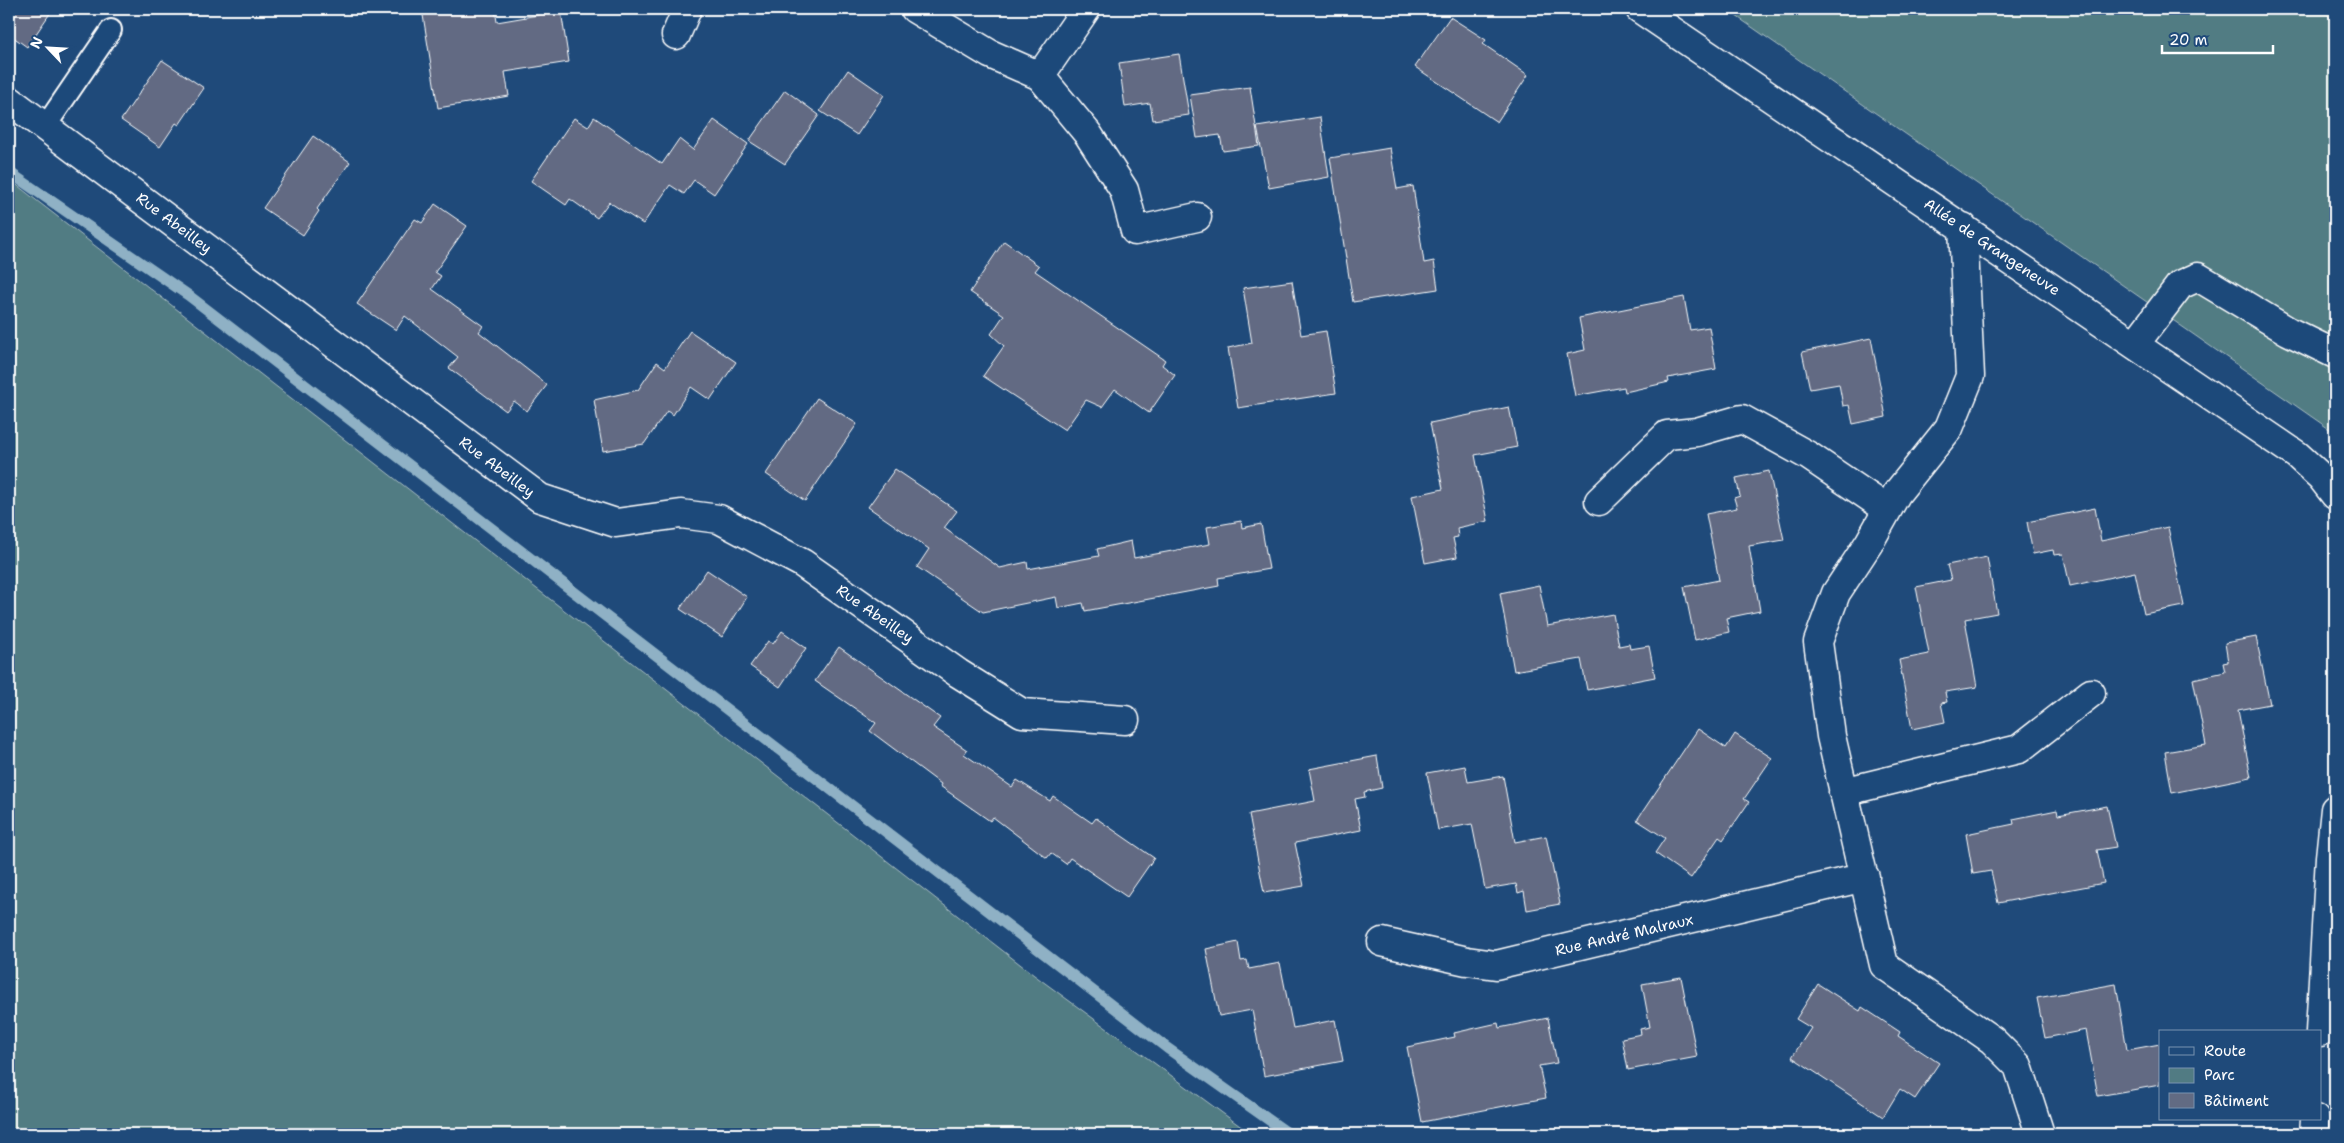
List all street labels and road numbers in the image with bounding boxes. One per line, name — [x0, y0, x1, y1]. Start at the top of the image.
street label: Rue Abeilley — [132, 188, 216, 258]
street label: Allée de Grangeneuve — [1920, 194, 2064, 300]
street label: Rue Abeilley — [455, 432, 539, 502]
street label: Rue Abeilley — [832, 580, 918, 648]
street label: Rue André Malraux — [1553, 909, 1695, 961]

